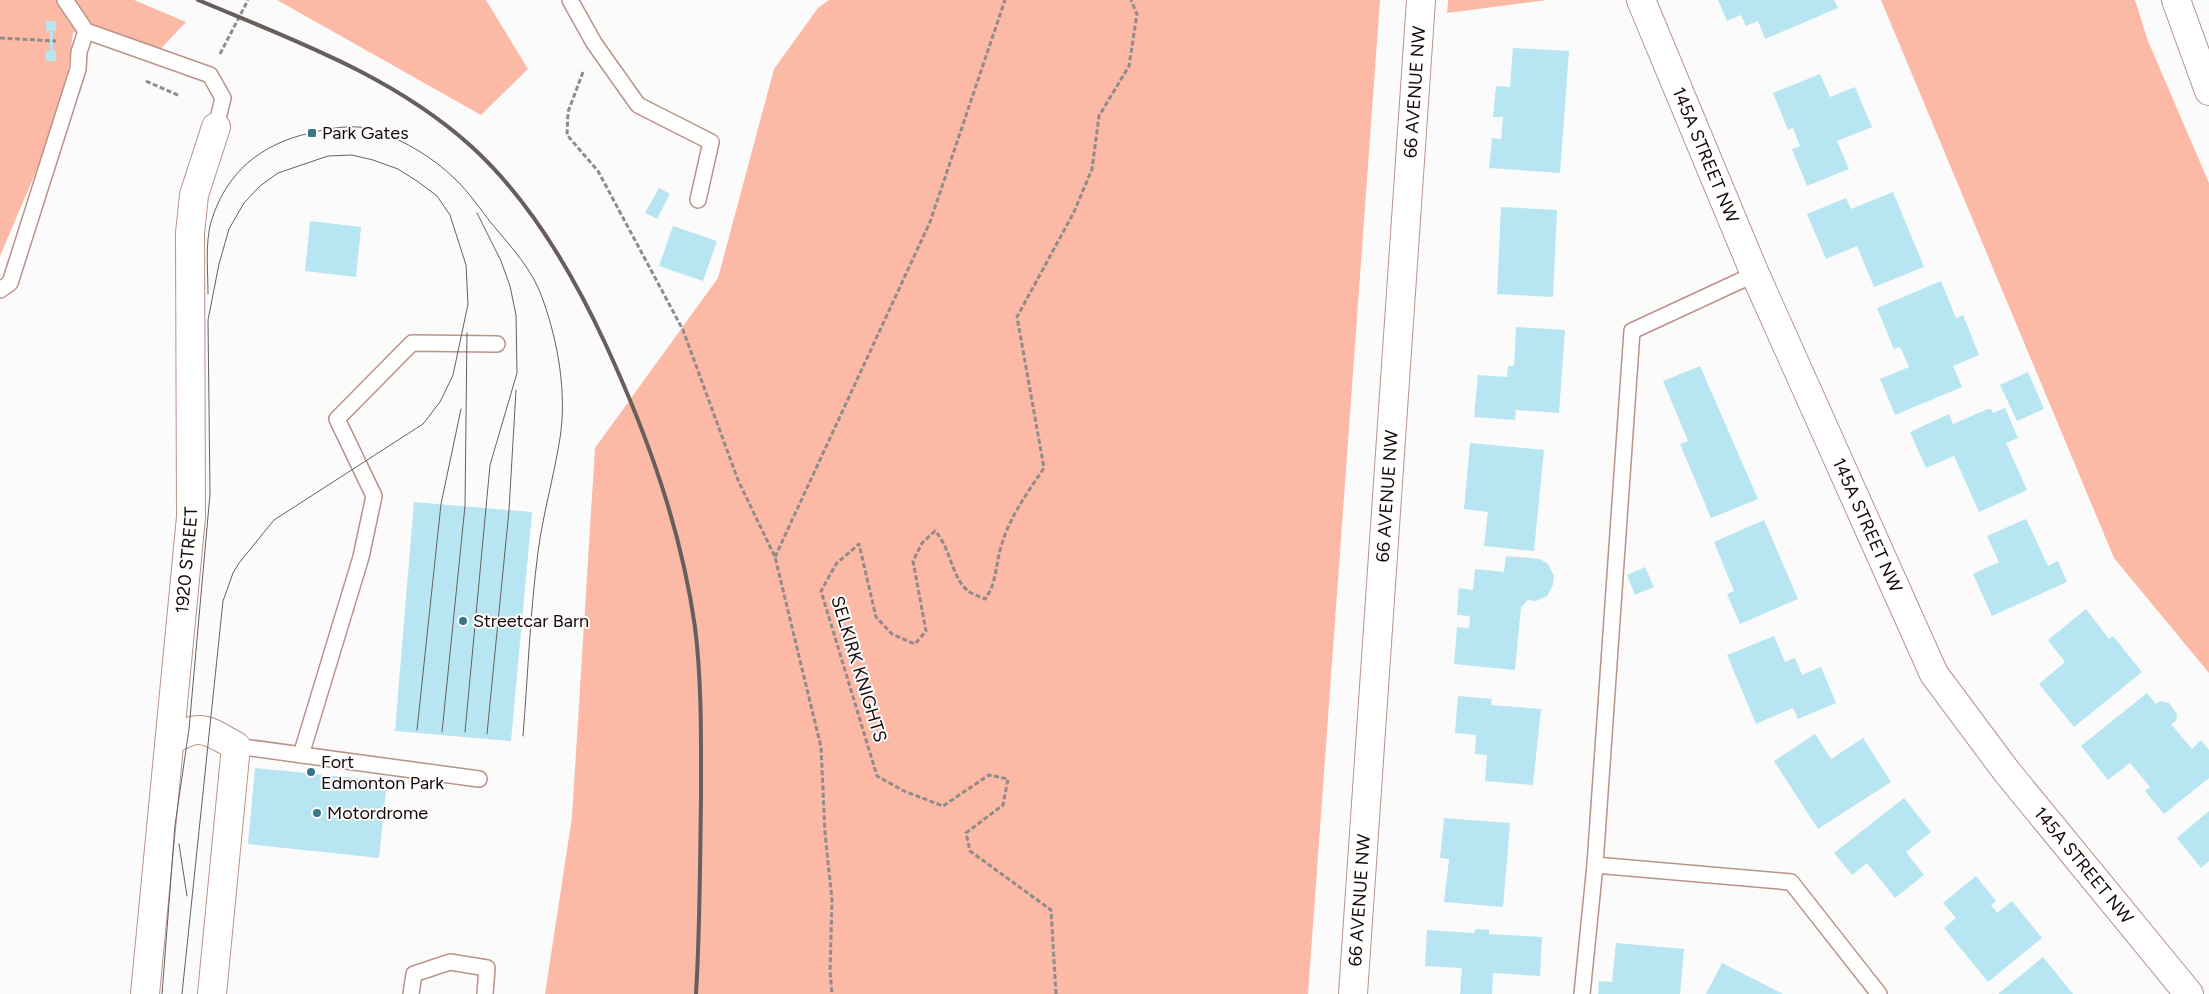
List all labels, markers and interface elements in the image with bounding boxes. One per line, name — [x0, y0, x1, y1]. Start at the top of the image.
street label: 66 AVENUE NW — [1399, 25, 1430, 159]
street label: 145A STREET NW — [1668, 84, 1744, 227]
place label: Park Gates — [322, 122, 409, 144]
marker: Park Gates — [306, 127, 318, 139]
street label: 66 AVENUE NW — [1372, 429, 1403, 563]
street label: 145A STREET NW — [1828, 455, 1907, 596]
street label: 1920 STREET — [171, 506, 202, 614]
street label: SELKIRK KNIGHTS — [826, 593, 892, 745]
place label: Streetcar Barn — [473, 610, 589, 632]
marker: Streetcar Barn — [457, 615, 469, 627]
place label: Fort Edmonton Park — [321, 751, 444, 794]
marker: Fort Edmonton Park — [305, 766, 317, 778]
place label: Motordrome — [327, 802, 428, 824]
street label: 145A STREET NW — [2029, 802, 2138, 929]
marker: Motordrome — [311, 807, 323, 819]
street label: 66 AVENUE NW — [1344, 833, 1375, 967]

